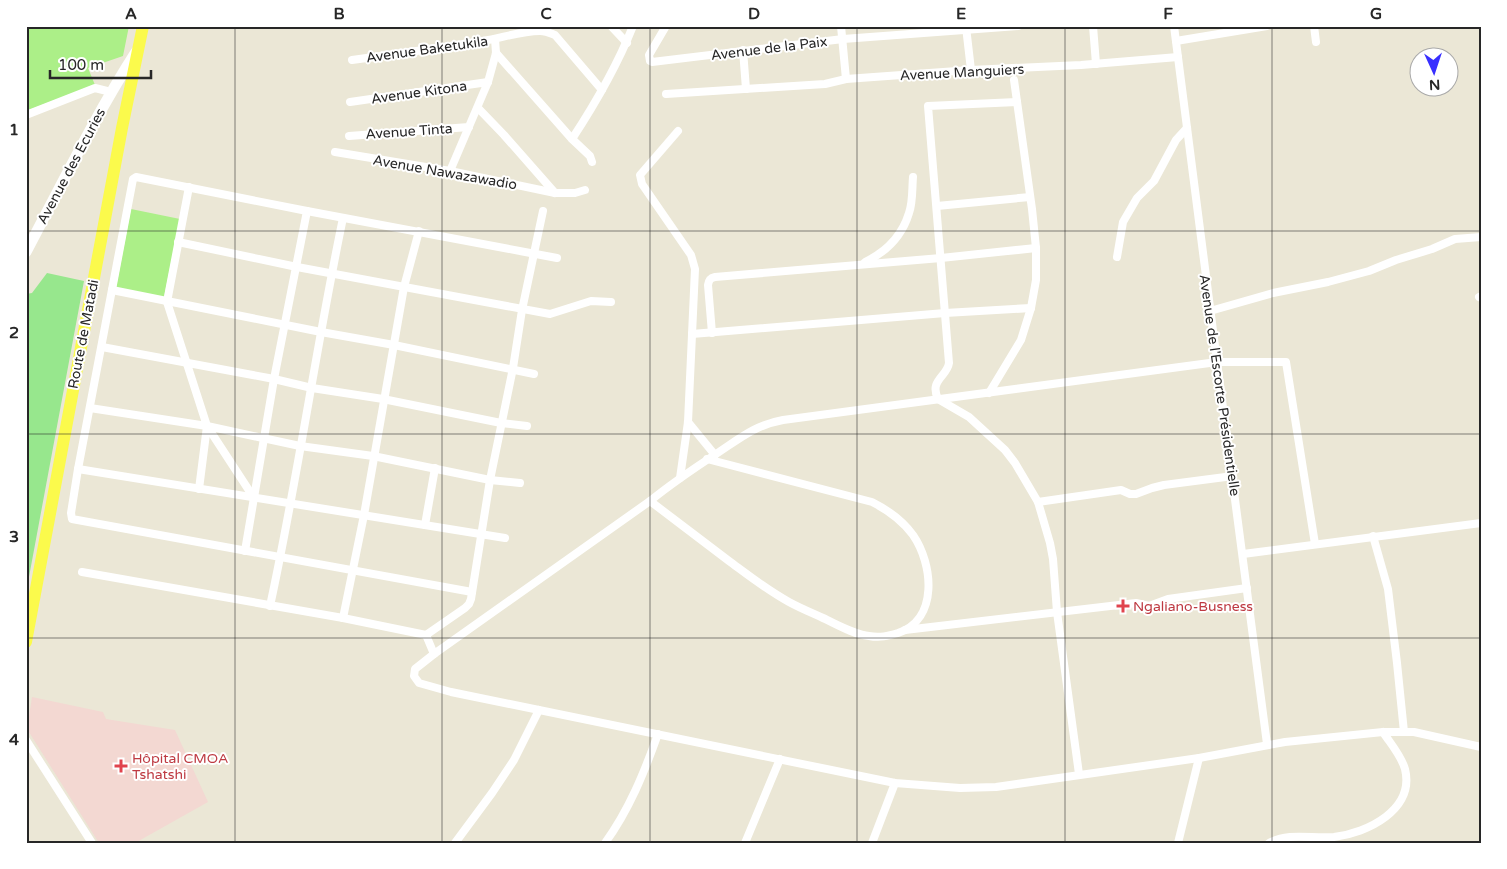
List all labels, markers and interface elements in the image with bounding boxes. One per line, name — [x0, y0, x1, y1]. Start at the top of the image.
text: A — [125, 4, 137, 24]
text: B — [333, 4, 345, 24]
text: C — [540, 4, 552, 24]
text: D — [748, 4, 760, 24]
text: E — [956, 4, 966, 24]
text: F — [1163, 4, 1173, 24]
text: G — [1370, 4, 1382, 24]
street label: Avenue Baketukila — [365, 33, 489, 66]
street label: Avenue de la Paix — [710, 33, 828, 64]
scale bar — [50, 48, 151, 80]
north arrow — [1410, 48, 1460, 98]
text: 100 m — [58, 56, 104, 74]
street label: Avenue Manguiers — [899, 61, 1025, 84]
text: N — [1429, 76, 1441, 93]
street label: Avenue Kitona — [370, 77, 468, 108]
street label: Avenue des Ecuries — [34, 105, 109, 227]
text: 1 — [9, 120, 19, 140]
street label: Avenue Tinta — [365, 120, 453, 143]
street label: Avenue Nawazawadio — [372, 151, 518, 194]
street label: Avenue de l'Escorte Présidentielle — [1196, 273, 1244, 497]
street label: Route de Matadi — [65, 278, 102, 390]
text: 2 — [9, 323, 19, 343]
text: 3 — [9, 527, 19, 547]
place label: Ngaliano-Busness — [1133, 598, 1253, 615]
marker: Ngaliano-Busness — [1117, 600, 1129, 612]
text: 4 — [9, 730, 19, 750]
place label: Hôpital CMOA Tshatshi — [132, 750, 228, 783]
marker: Hôpital CMOA Tshatshi — [114, 759, 128, 773]

